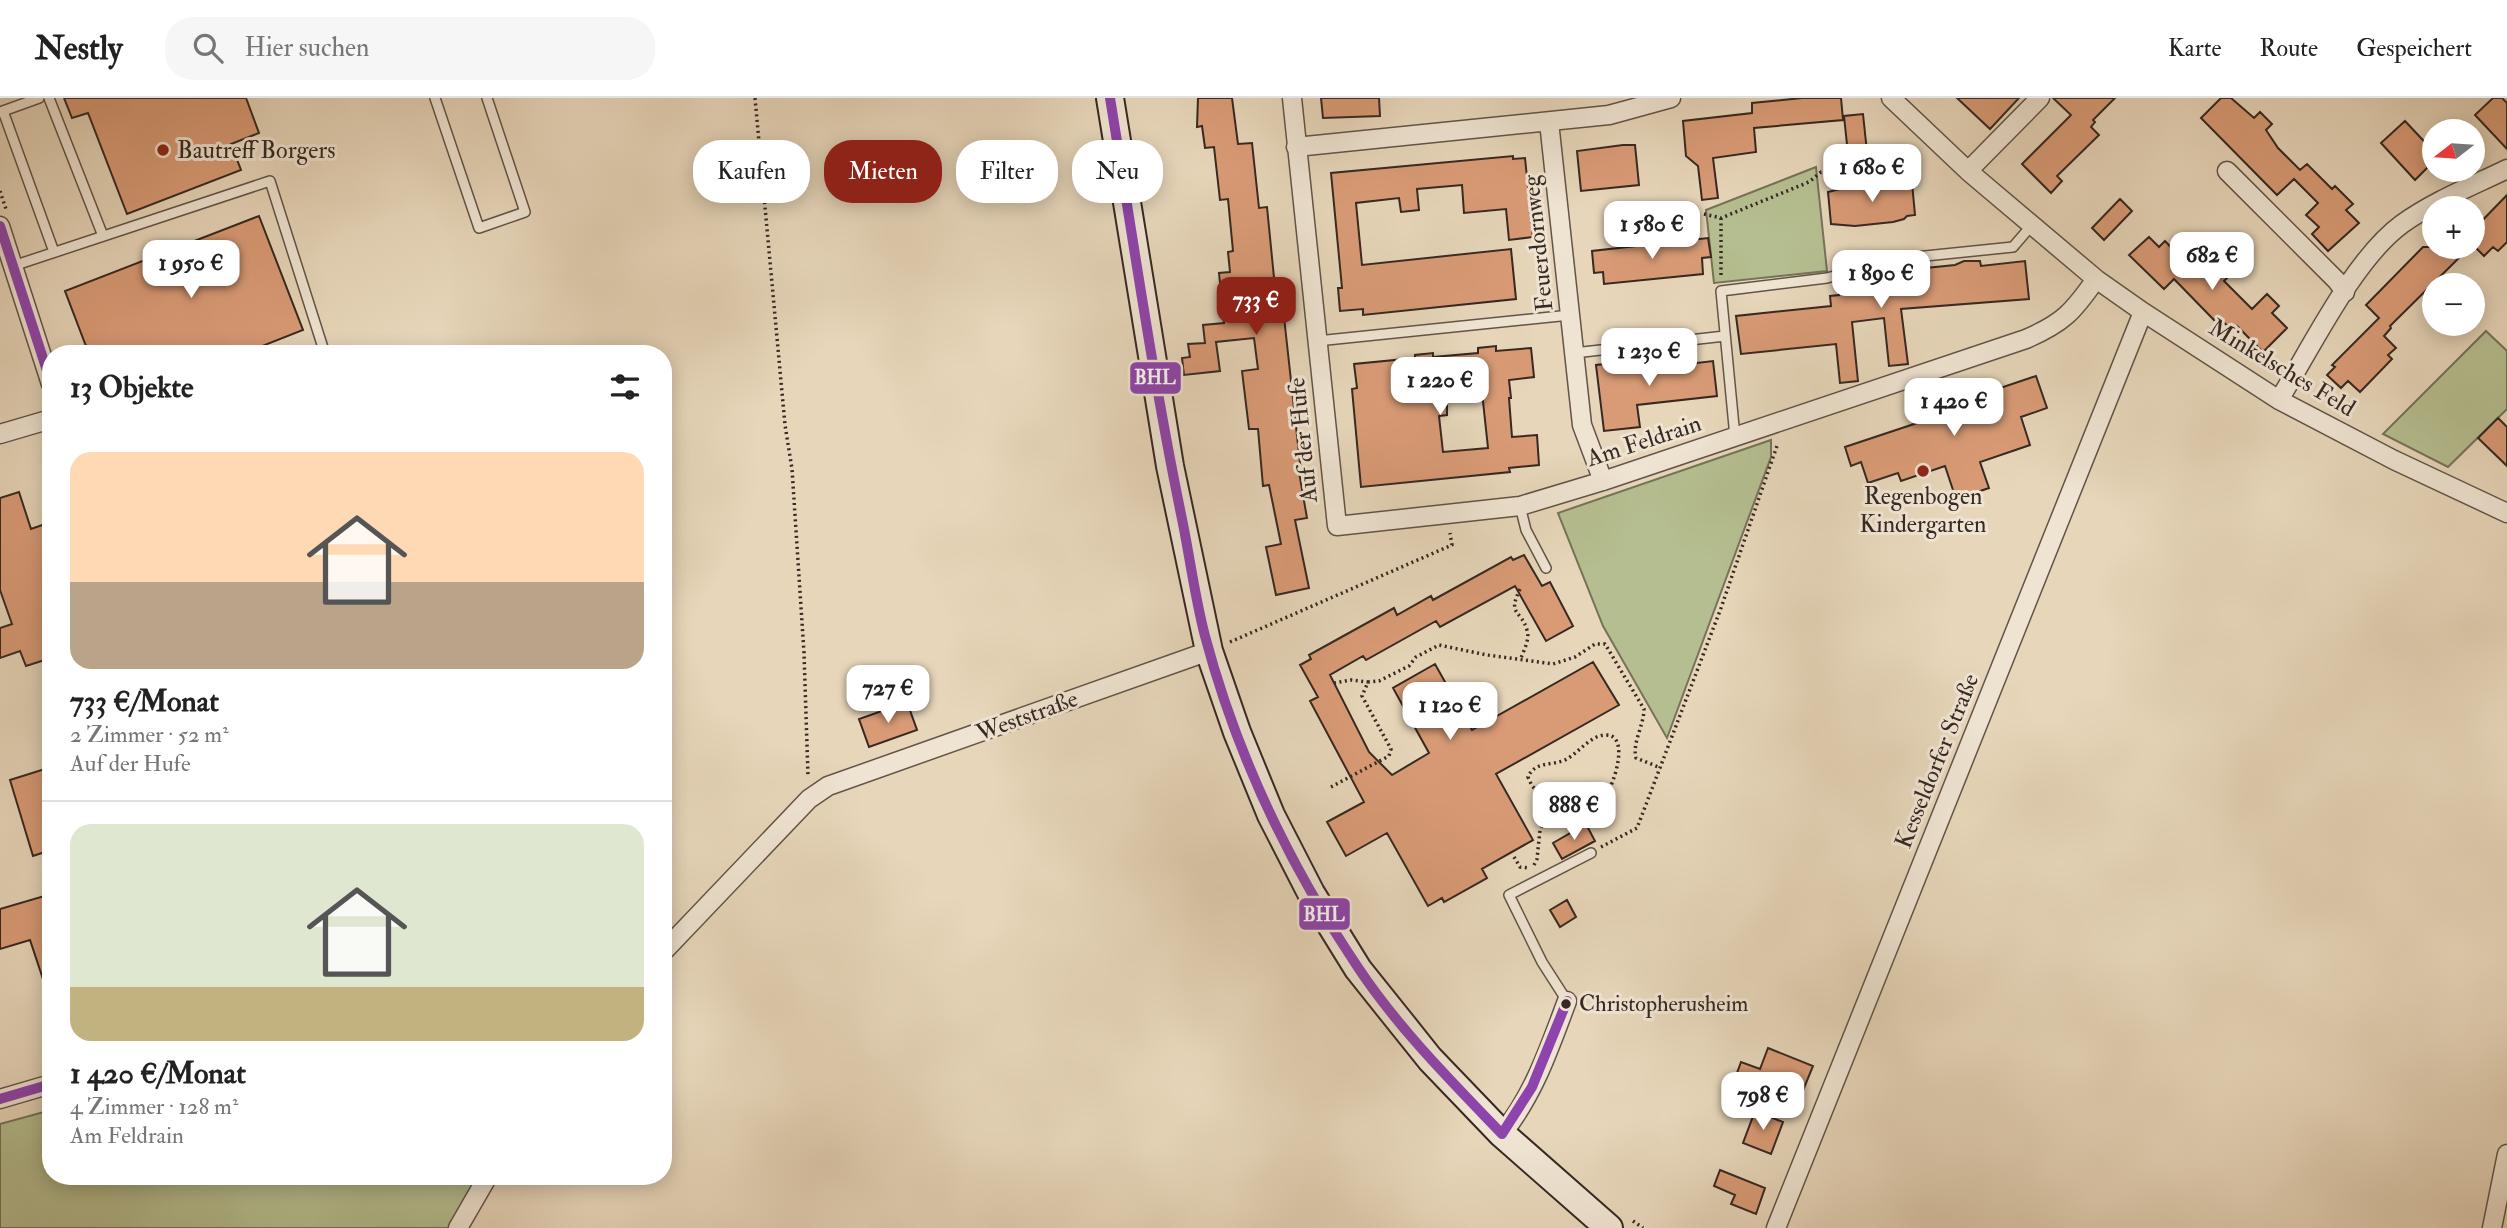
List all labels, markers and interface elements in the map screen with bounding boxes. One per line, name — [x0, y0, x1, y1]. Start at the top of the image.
search box — [165, 17, 655, 80]
text: Nestly — [35, 28, 123, 69]
icon: search — [189, 29, 227, 67]
text: Hier suchen — [245, 32, 369, 64]
text: Karte — [2168, 33, 2221, 64]
text: Route — [2259, 33, 2318, 64]
text: Gespeichert — [2356, 33, 2472, 64]
north arrow — [2422, 119, 2485, 182]
map controls — [2422, 119, 2485, 336]
place label: Bautreff Borgers — [177, 135, 336, 166]
chip: Kaufen — [693, 140, 810, 203]
chip: Mieten — [824, 140, 942, 203]
chip: Filter — [956, 140, 1058, 203]
chip: Neu — [1072, 140, 1163, 203]
marker: Bautreff Borgers — [155, 142, 171, 158]
pin: 1 680 € — [1807, 144, 1937, 204]
text: 1 680 € — [1839, 152, 1905, 181]
street label: Feuerdornweg — [1515, 172, 1561, 313]
button: + — [2422, 196, 2485, 259]
pin: 1 580 € — [1587, 202, 1717, 261]
text: 1 580 € — [1620, 209, 1684, 238]
pin: 682 € — [2163, 232, 2261, 292]
pin: 1 950 € — [126, 240, 256, 300]
text: 682 € — [2186, 240, 2238, 269]
text: 1 950 € — [159, 248, 223, 277]
pin: 1 890 € — [1816, 250, 1946, 310]
text: 1 890 € — [1848, 258, 1914, 287]
button: − — [2422, 273, 2485, 336]
pin: 733 € — [1207, 278, 1305, 337]
text: 733 € — [1233, 285, 1279, 314]
street label: Minkelsches Feld — [2203, 312, 2361, 424]
pin: 1 230 € — [1584, 328, 1714, 388]
text: 1 230 € — [1617, 336, 1681, 365]
pin: 1 220 € — [1375, 358, 1505, 417]
line badge: BHL — [1129, 361, 1182, 395]
text: 1 220 € — [1407, 365, 1473, 394]
text: BHL — [1134, 366, 1176, 390]
icon: filters — [606, 368, 644, 406]
text: 13 Objekte — [70, 369, 194, 406]
street label: Auf der Hufe — [1281, 376, 1325, 505]
pin: 1 420 € — [1889, 378, 2019, 438]
text: 1 420 € — [1920, 386, 1988, 415]
street label: Am Feldrain — [1582, 408, 1705, 474]
marker: Regenbogen Kindergarten — [1915, 463, 1931, 479]
place label: Regenbogen Kindergarten — [1860, 481, 1986, 540]
icon: home — [294, 497, 420, 623]
pin: 727 € — [839, 666, 937, 725]
street label: Kesseldorfer Straße — [1888, 669, 1986, 853]
text: 727 € — [862, 673, 914, 702]
pin: 1 120 € — [1385, 682, 1515, 742]
text: 733 €/Monat — [70, 683, 219, 720]
street label: Weststraße — [971, 683, 1082, 749]
text: 1 120 € — [1418, 690, 1482, 719]
text: 2 Zimmer · 52 m² — [70, 720, 229, 749]
text: Auf der Hufe — [70, 749, 191, 778]
pin: 888 € — [1525, 782, 1623, 842]
text: 888 € — [1549, 790, 1599, 819]
icon: home — [294, 869, 420, 995]
line badge: BHL — [1298, 897, 1351, 931]
text: BHL — [1303, 903, 1345, 927]
place label: Christopherusheim — [1579, 990, 1748, 1019]
marker: Christopherusheim — [1559, 997, 1573, 1011]
text: 1 420 €/Monat — [70, 1055, 246, 1092]
pin: 798 € — [1714, 1072, 1812, 1132]
text: 798 € — [1737, 1080, 1789, 1109]
text: 4 Zimmer · 128 m² — [70, 1092, 238, 1121]
text: Am Feldrain — [70, 1121, 184, 1150]

